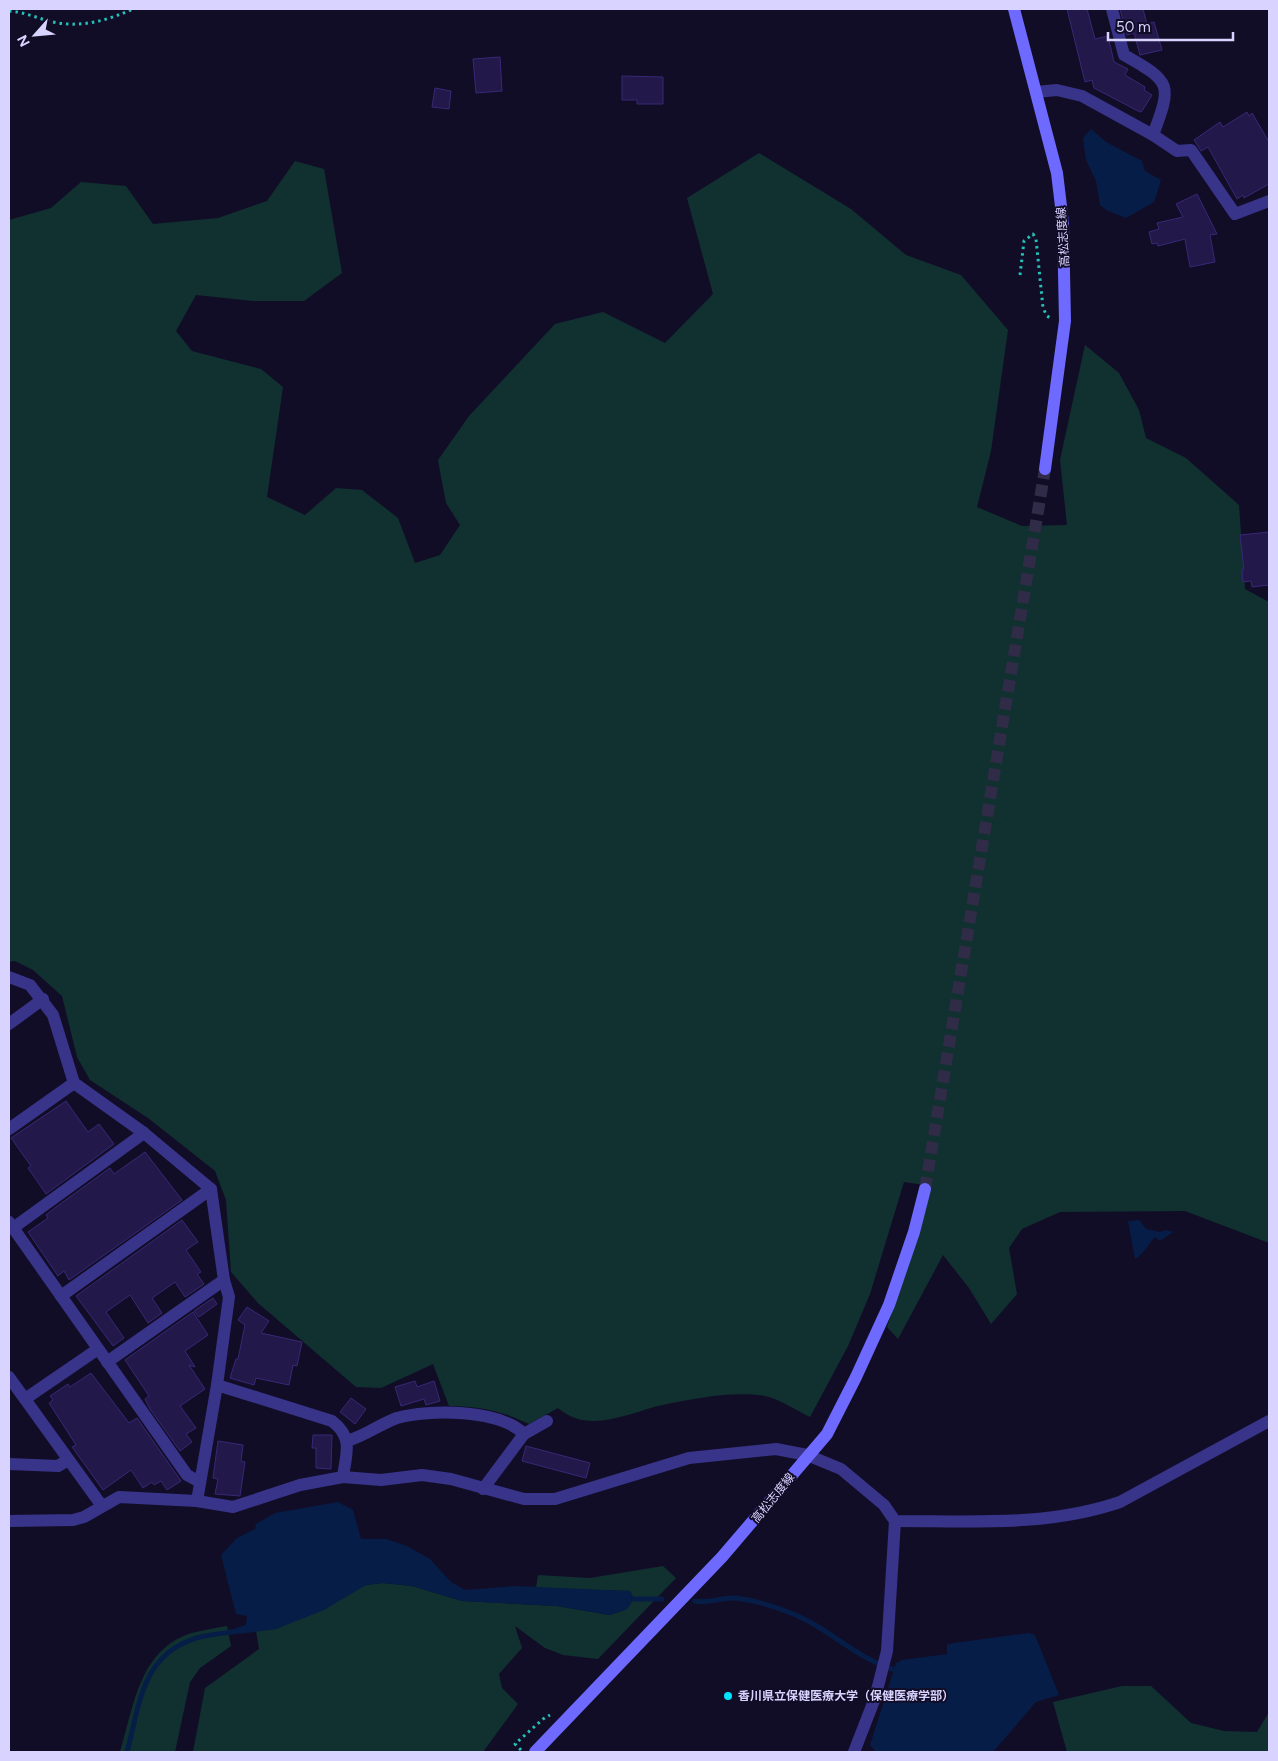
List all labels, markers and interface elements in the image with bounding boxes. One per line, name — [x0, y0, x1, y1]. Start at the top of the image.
north arrow — [10, 10, 60, 60]
scale bar — [1108, 10, 1233, 42]
text: 50 m — [1116, 18, 1151, 36]
text: N — [14, 32, 34, 49]
street label: 高松志度線 — [1054, 207, 1072, 267]
street label: 高松志度線 — [749, 1470, 797, 1526]
place label: 香川県立保健医療大学（保健医療学部） — [738, 1689, 954, 1703]
marker: 香川県立保健医療大学（保健医療学部） — [722, 1690, 734, 1702]

